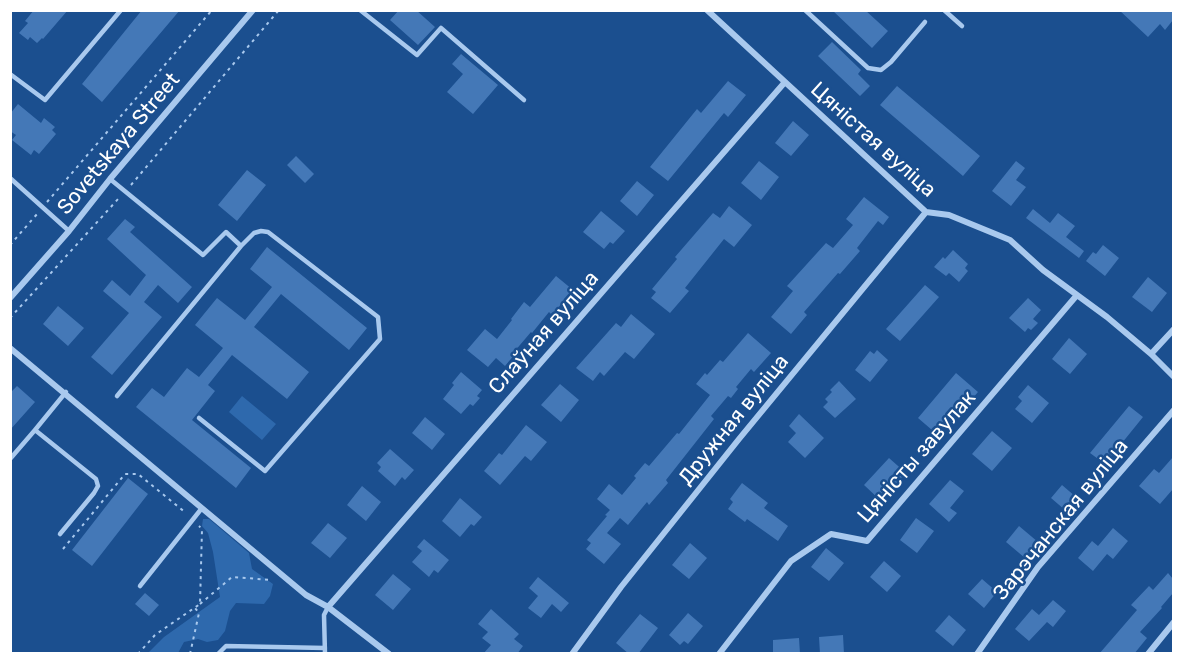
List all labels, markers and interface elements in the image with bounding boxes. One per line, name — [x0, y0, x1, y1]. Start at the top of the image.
street label: Sovetskaya Street — [52, 68, 186, 220]
street label: Цяністая вуліца — [805, 77, 941, 203]
street label: Слаўная вуліца — [484, 266, 604, 400]
street label: Дружная вуліца — [674, 350, 794, 490]
street label: Цяністы завулак — [853, 386, 981, 528]
street label: Зарэчанская вуліца — [988, 434, 1134, 606]

